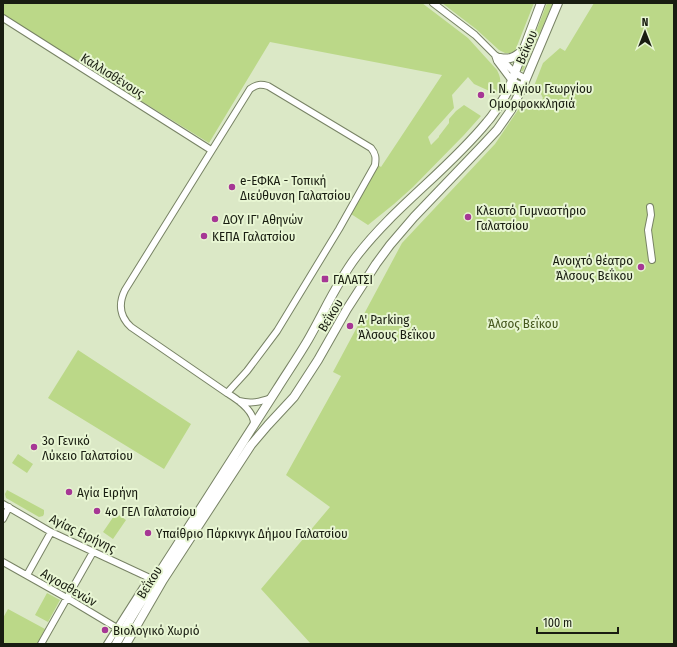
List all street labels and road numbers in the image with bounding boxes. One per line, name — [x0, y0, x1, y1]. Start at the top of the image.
street label: Βεΐκου — [513, 28, 540, 66]
street label: Καλλισθένους — [78, 50, 148, 101]
street label: Βεΐκου — [315, 296, 346, 334]
street label: Αγίας Ειρήνης — [47, 511, 119, 556]
street label: Βεΐκου — [134, 563, 165, 601]
street label: Αιγοσθενών — [38, 565, 100, 610]

